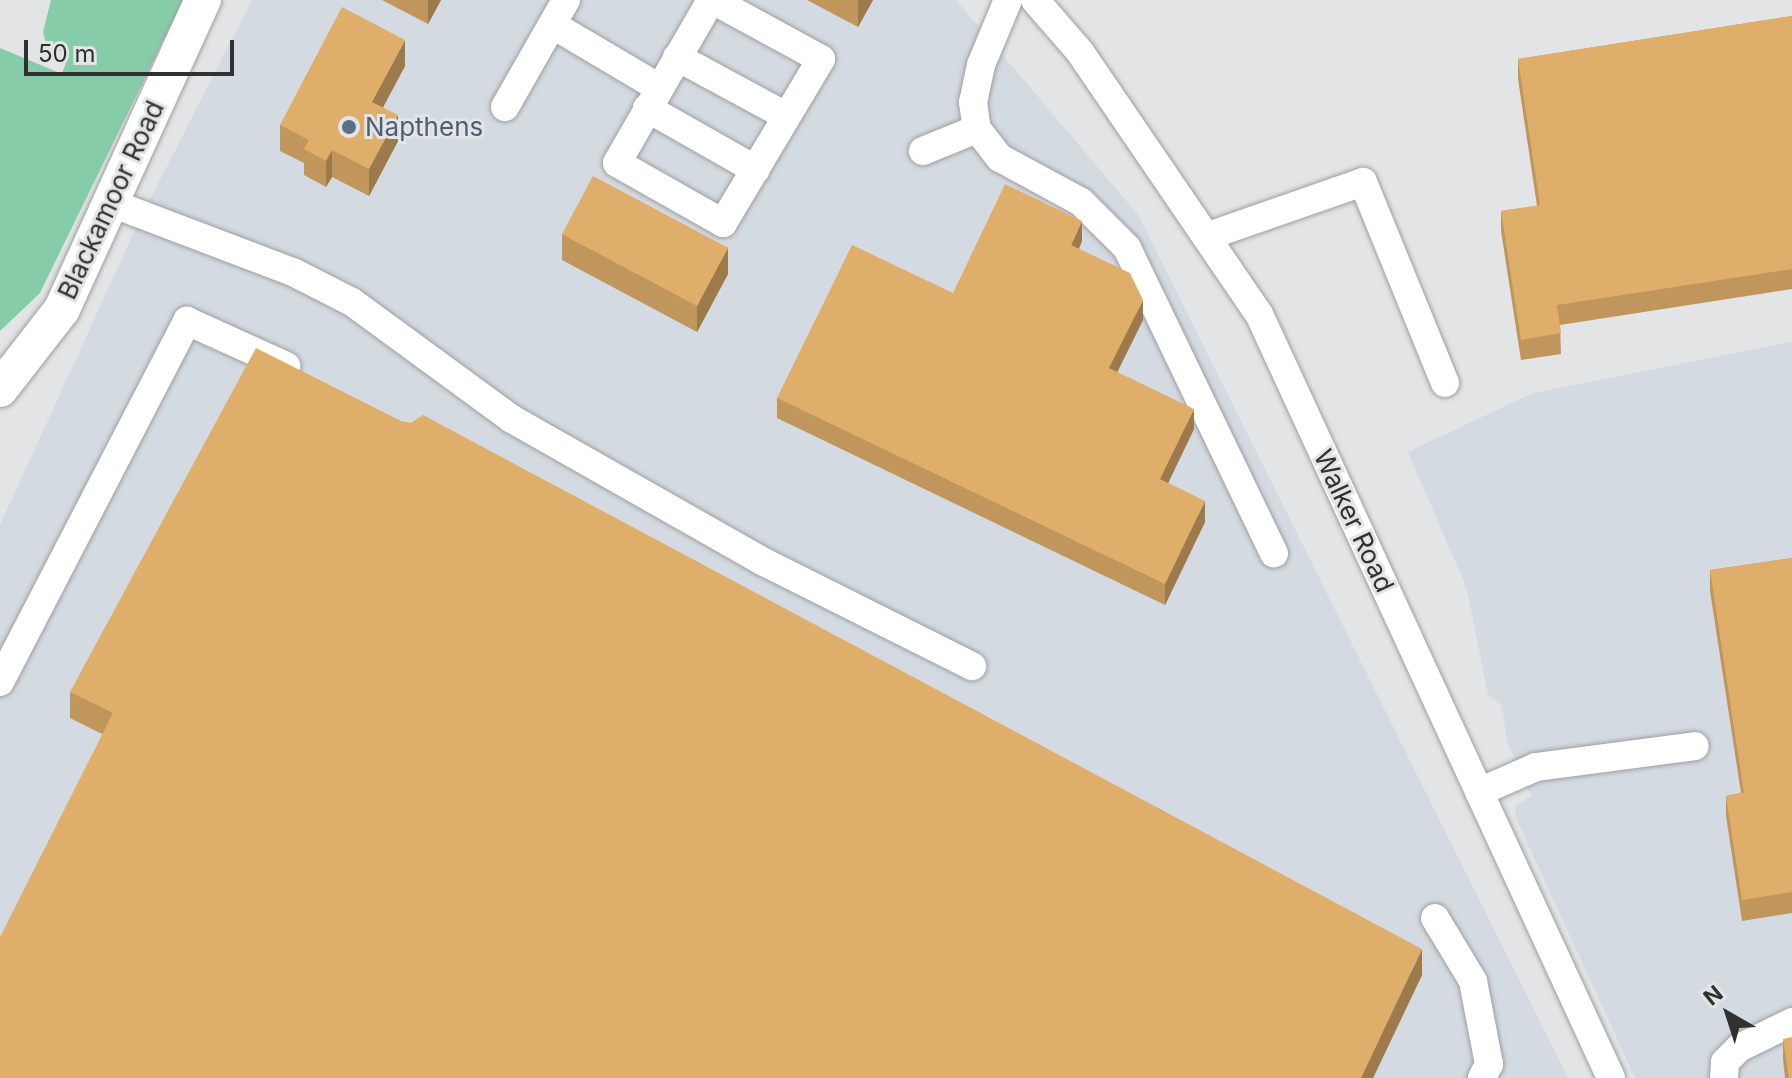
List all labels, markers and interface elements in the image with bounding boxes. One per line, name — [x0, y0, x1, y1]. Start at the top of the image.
scale bar — [28, 24, 238, 74]
text: 50 m — [38, 39, 96, 68]
street label: Blackamoor Road — [51, 96, 171, 304]
place label: Napthens — [365, 111, 483, 143]
marker: Napthens — [340, 118, 358, 136]
street label: Walker Road — [1307, 445, 1401, 597]
north arrow — [1688, 974, 1768, 1054]
text: N — [1698, 980, 1728, 1011]

